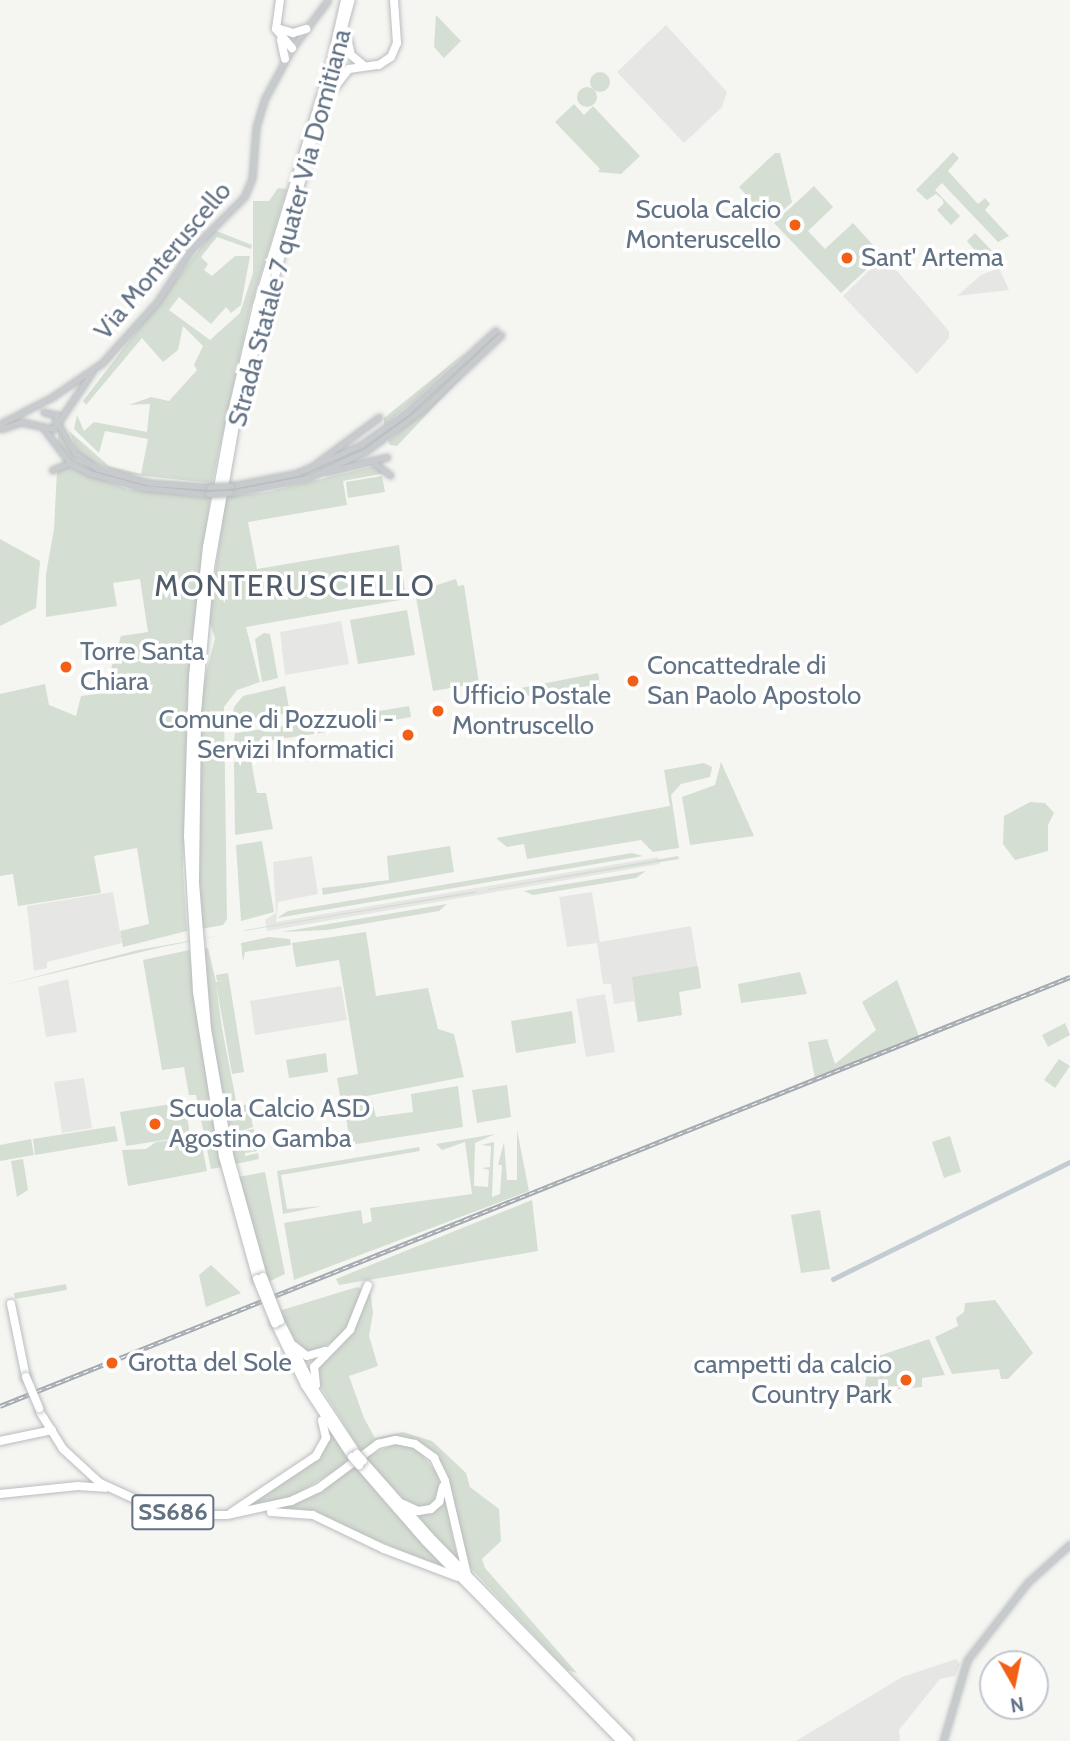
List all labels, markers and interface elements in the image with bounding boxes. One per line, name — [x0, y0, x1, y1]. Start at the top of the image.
street label: Strada Statale 7 quater Via Domitiana — [222, 26, 358, 430]
street label: Via Monteruscello — [88, 176, 238, 346]
place label: Scuola Calcio Monteruscello — [626, 194, 781, 256]
marker: Scuola Calcio Monteruscello — [787, 217, 803, 233]
place label: Sant' Artema — [861, 242, 1004, 274]
marker: Sant' Artema — [839, 250, 855, 266]
district label: MONTERUSCIELLO — [156, 568, 434, 604]
place label: Torre Santa Chiara — [80, 636, 205, 698]
place label: Concattedrale di San Paolo Apostolo — [647, 650, 861, 712]
marker: Torre Santa Chiara — [58, 659, 74, 675]
marker: Concattedrale di San Paolo Apostolo — [625, 673, 641, 689]
place label: Ufficio Postale Montruscello — [452, 680, 611, 742]
marker: Ufficio Postale Montruscello — [430, 703, 446, 719]
place label: Comune di Pozzuoli - Servizi Informatici — [159, 704, 394, 766]
marker: Comune di Pozzuoli - Servizi Informatici — [400, 727, 416, 743]
place label: Scuola Calcio ASD Agostino Gamba — [169, 1093, 370, 1154]
marker: Scuola Calcio ASD Agostino Gamba — [147, 1116, 163, 1132]
place label: Grotta del Sole — [128, 1347, 292, 1379]
place label: campetti da calcio Country Park — [694, 1349, 892, 1410]
marker: Grotta del Sole — [102, 1353, 122, 1373]
marker: campetti da calcio Country Park — [898, 1372, 914, 1388]
road number: SS686 — [131, 1492, 215, 1532]
north arrow — [979, 1650, 1049, 1720]
text: N — [1009, 1692, 1025, 1717]

